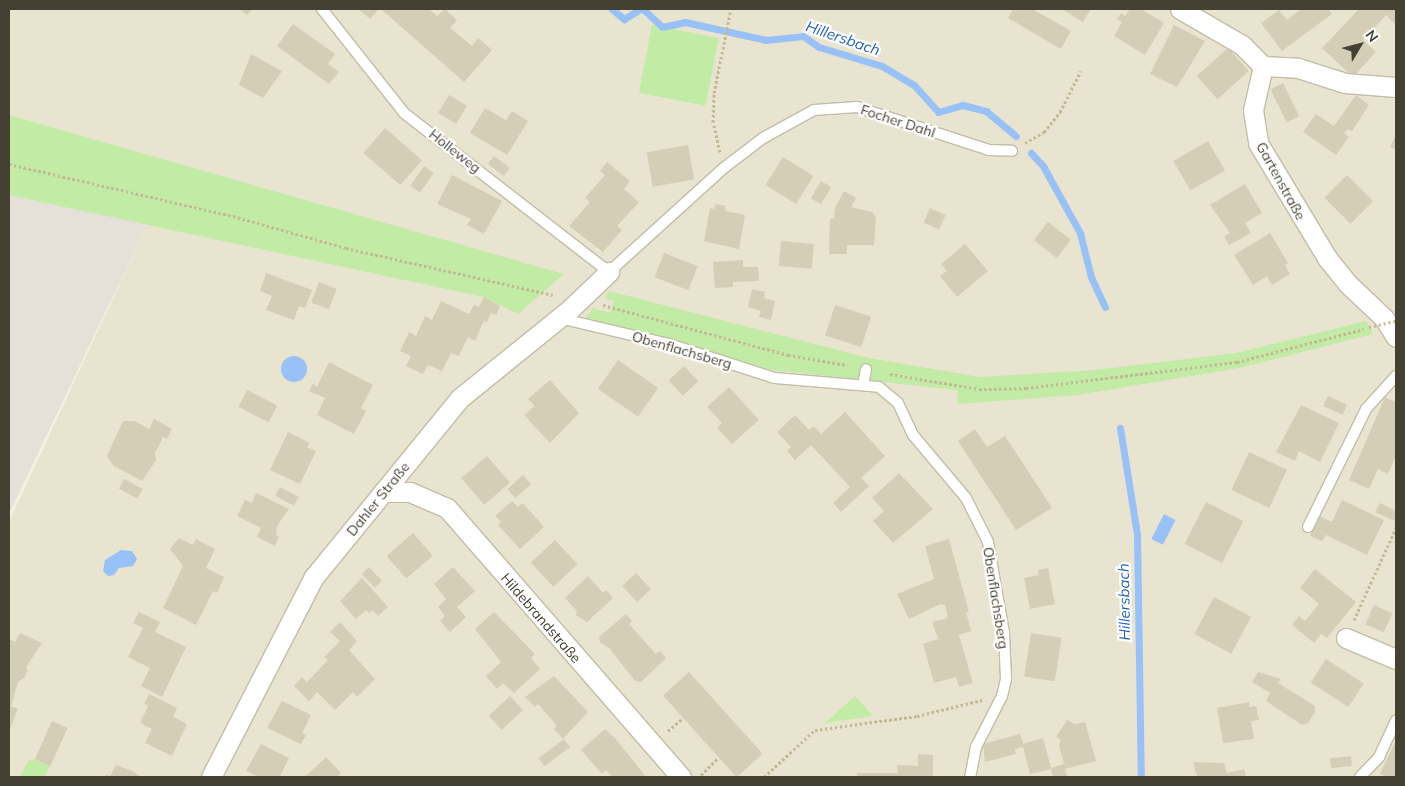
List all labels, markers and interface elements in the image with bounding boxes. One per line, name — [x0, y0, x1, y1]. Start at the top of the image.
water label: Hillersbach — [803, 17, 883, 59]
north arrow — [1335, 20, 1385, 70]
text: N — [1362, 26, 1382, 46]
street label: Focher Dahl — [859, 101, 937, 141]
street label: Holleweg — [426, 126, 484, 176]
street label: Gartenstraße — [1253, 139, 1309, 223]
street label: Obenflachsberg — [630, 328, 734, 372]
street label: Dahler Straße — [343, 459, 413, 539]
street label: Obenflachsberg — [980, 546, 1012, 650]
water label: Hillersbach — [1114, 563, 1134, 641]
street label: Hildebrandstraße — [497, 570, 585, 666]

